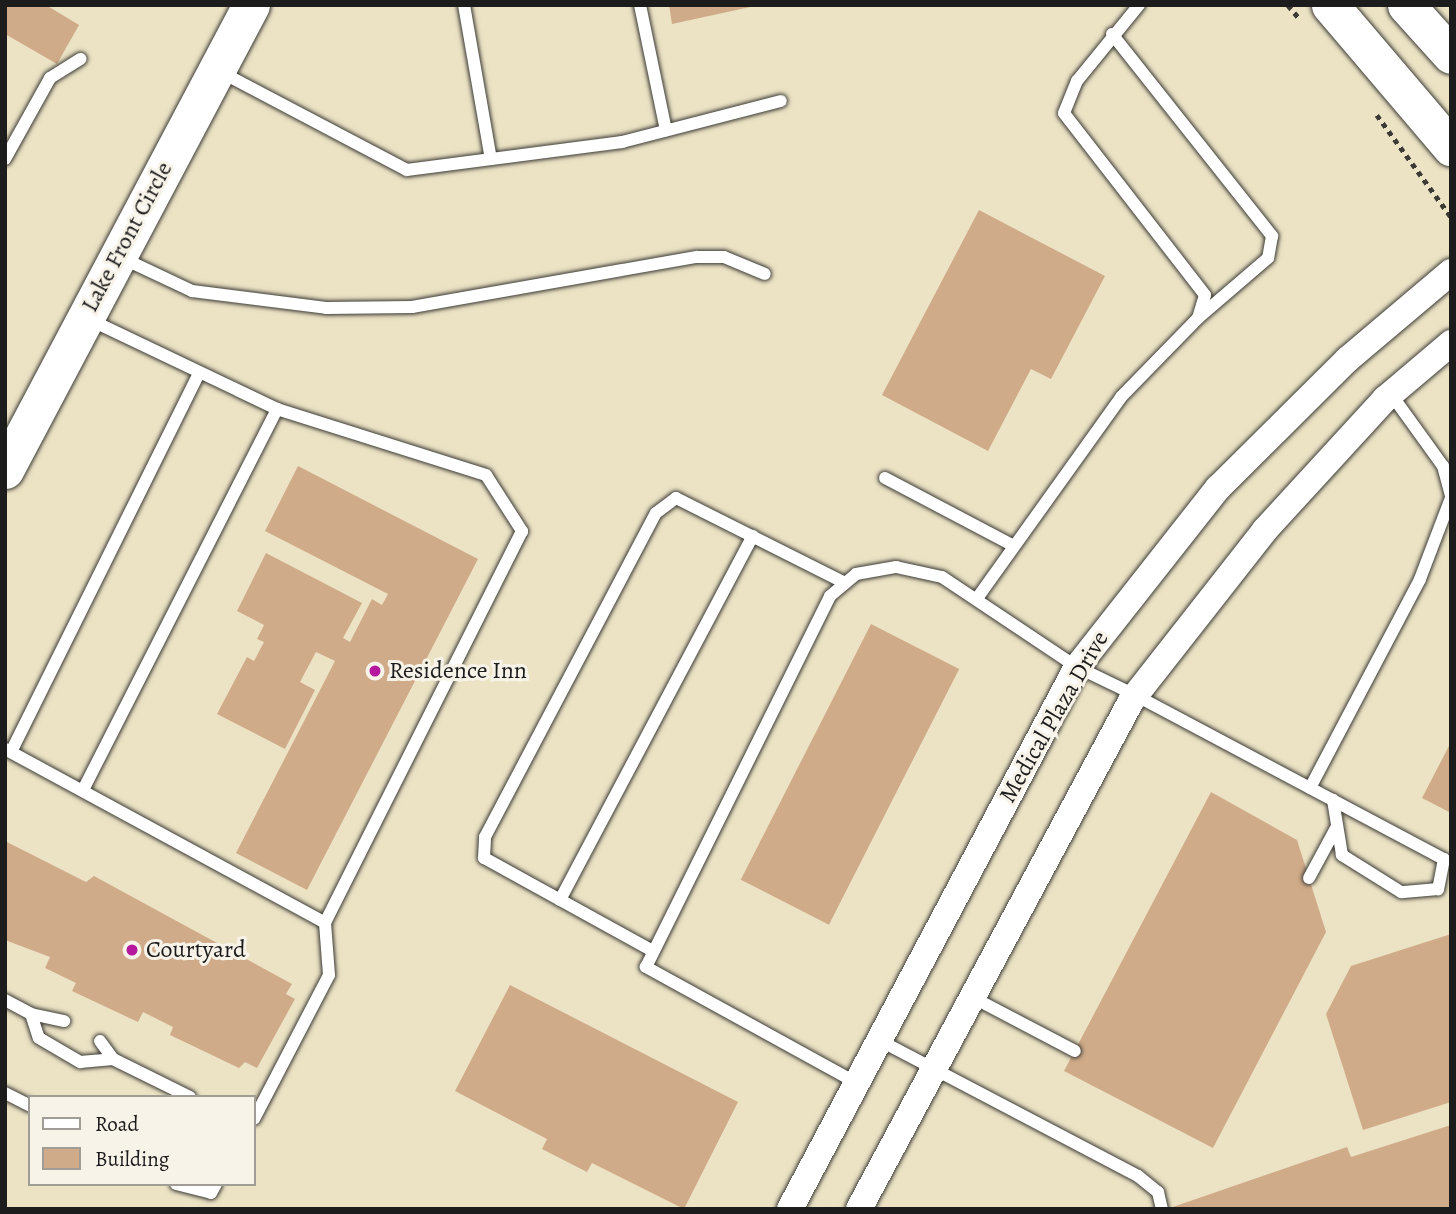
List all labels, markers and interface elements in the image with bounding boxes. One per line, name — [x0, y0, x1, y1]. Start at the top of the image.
street label: Lake Front Circle — [75, 157, 179, 317]
street label: Medical Plaza Drive — [993, 626, 1115, 808]
place label: Residence Inn — [389, 657, 527, 685]
marker: Residence Inn — [367, 663, 383, 679]
place label: Courtyard — [146, 936, 246, 964]
marker: Courtyard — [124, 942, 140, 958]
legend — [28, 1095, 256, 1186]
text: Road — [95, 1110, 139, 1138]
text: Building — [95, 1145, 169, 1173]

